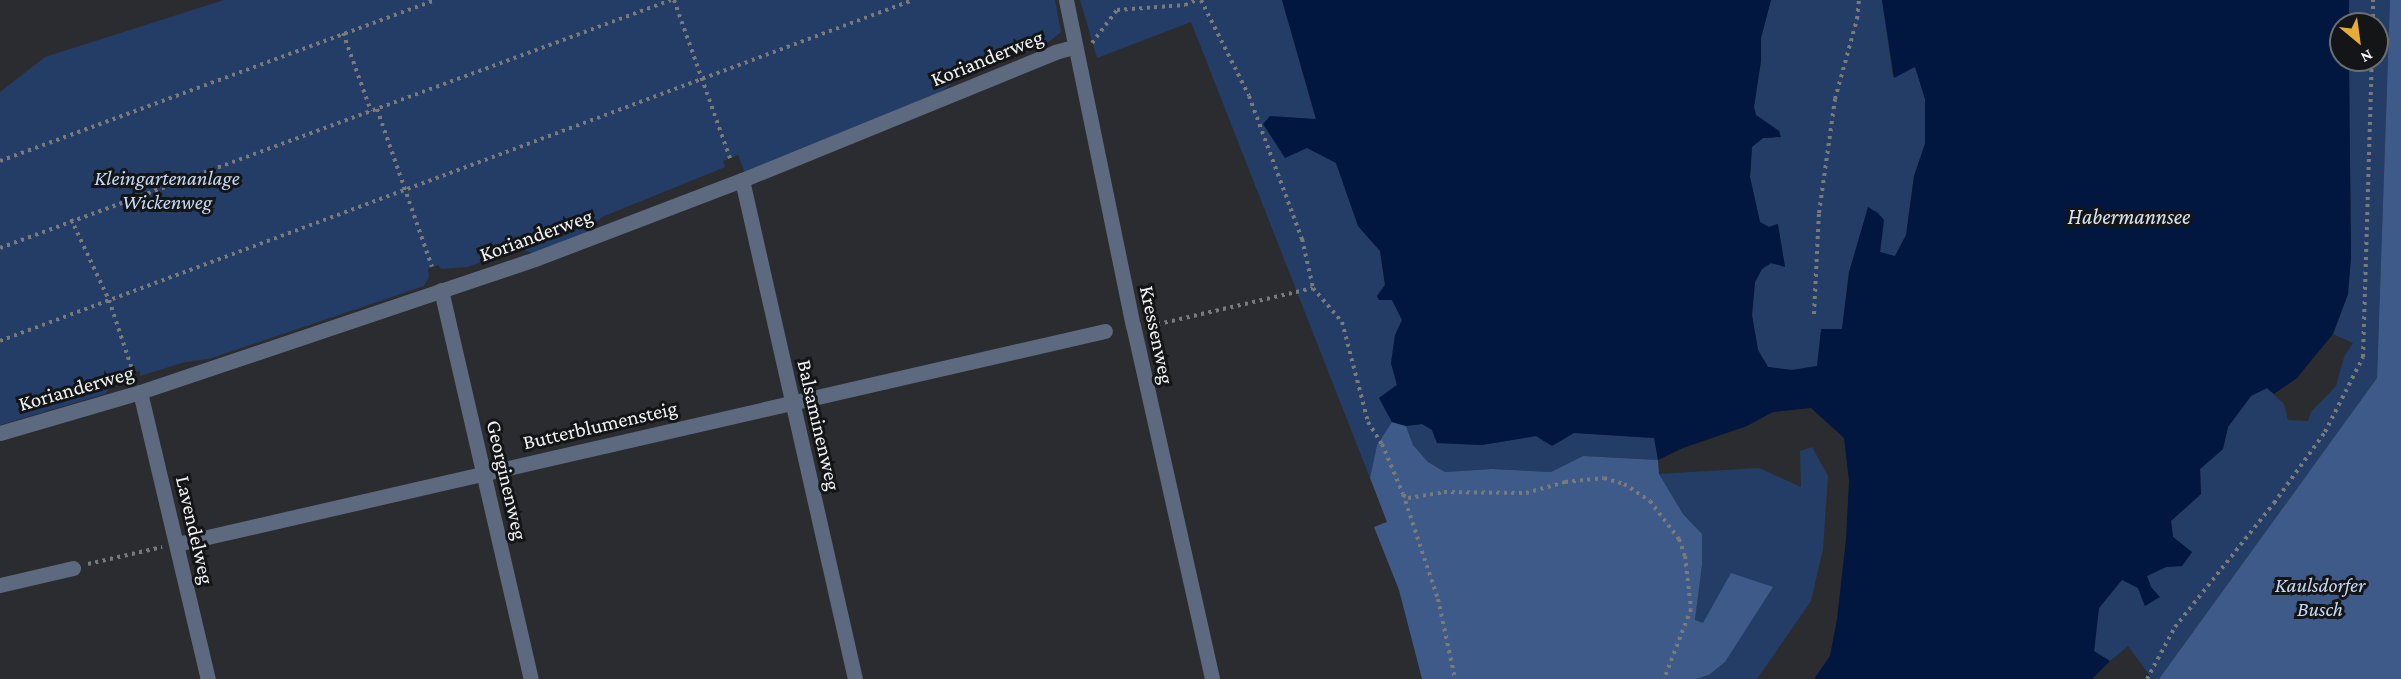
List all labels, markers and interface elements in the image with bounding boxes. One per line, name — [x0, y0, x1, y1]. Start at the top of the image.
north arrow — [2329, 12, 2389, 72]
street label: Korianderweg — [927, 24, 1047, 92]
text: N — [2358, 46, 2376, 67]
park label: Kleingartenanlage Wickenweg — [94, 165, 240, 215]
street label: Korianderweg — [476, 203, 596, 267]
water label: Habermannsee — [2068, 204, 2190, 230]
street label: Kressenweg — [1134, 284, 1180, 386]
street label: Balsaminenweg — [792, 357, 846, 493]
street label: Korianderweg — [16, 360, 136, 416]
street label: Butterblumensteig — [520, 395, 680, 455]
street label: Georginenweg — [481, 418, 533, 542]
street label: Lavendelweg — [170, 473, 220, 587]
park label: Kaulsdorfer Busch — [2275, 572, 2365, 622]

